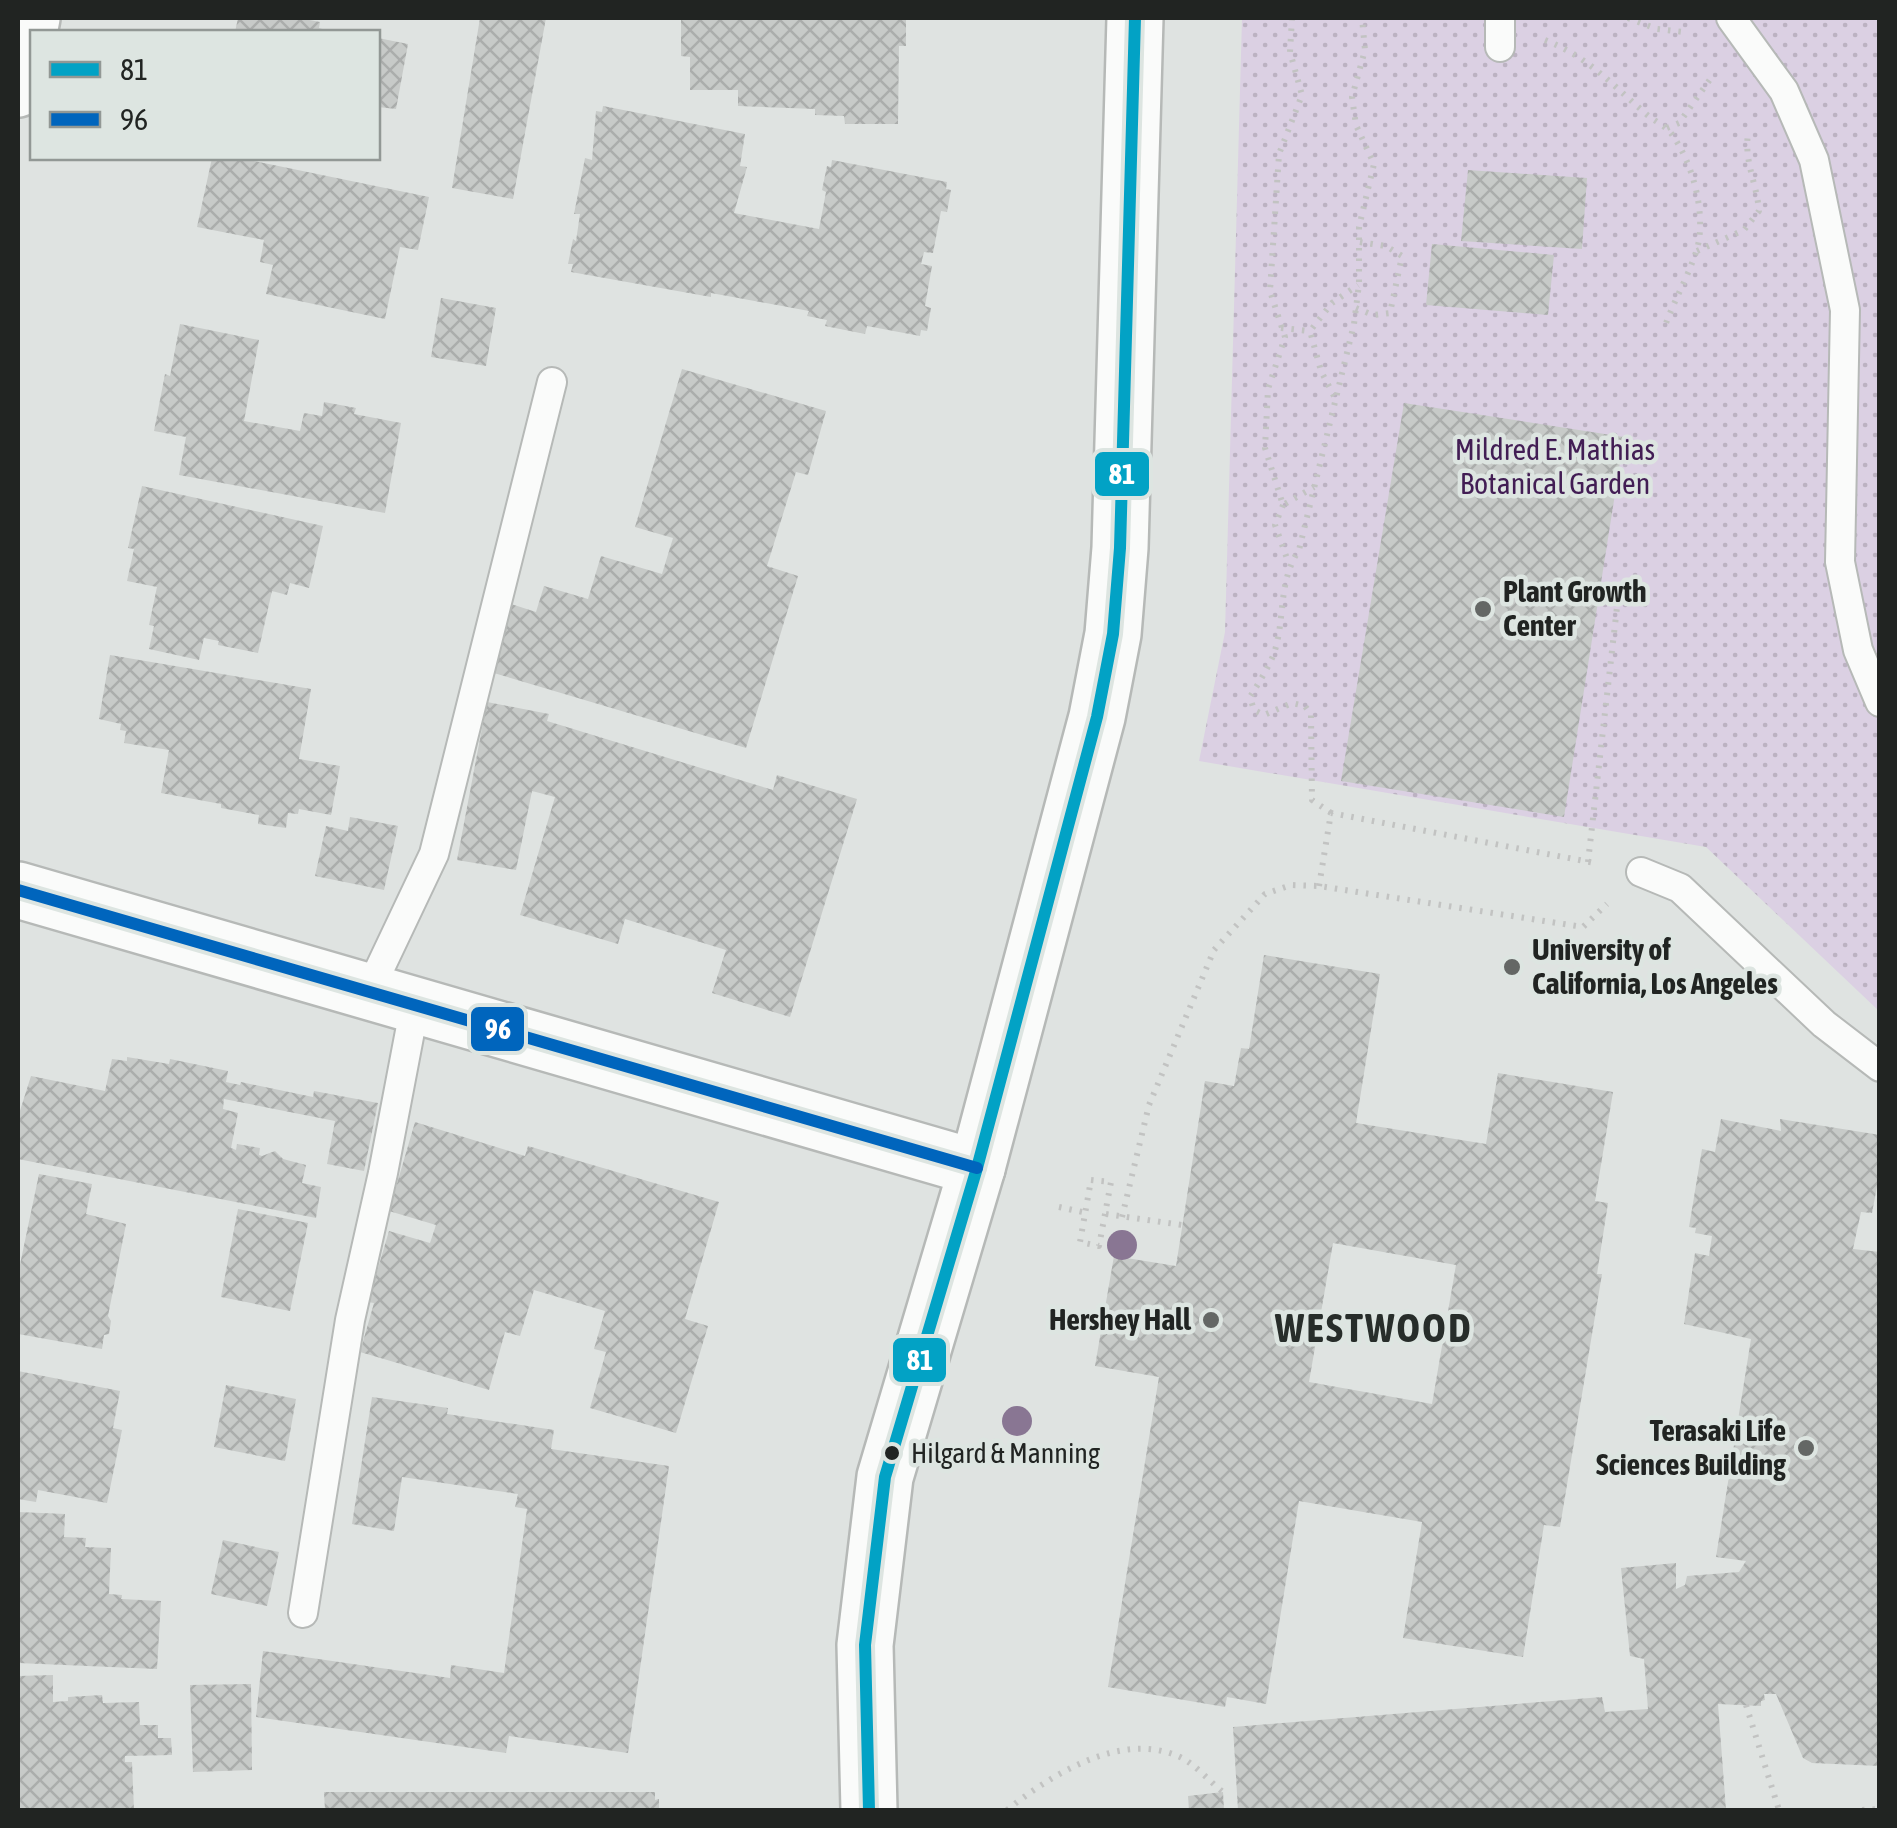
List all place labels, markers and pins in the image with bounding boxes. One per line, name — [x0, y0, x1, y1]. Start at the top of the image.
place label: Plant Growth Center — [1503, 574, 1647, 642]
marker: Plant Growth Center — [1472, 598, 1494, 620]
place label: University of California, Los Angeles — [1532, 932, 1778, 1000]
marker: University of California, Los Angeles — [1501, 956, 1523, 978]
place label: Hershey Hall — [1049, 1302, 1192, 1336]
marker: Hershey Hall — [1200, 1309, 1222, 1331]
place label: Terasaki Life Sciences Building — [1596, 1413, 1786, 1481]
place label: Hilgard & Manning — [911, 1437, 1100, 1469]
marker: Terasaki Life Sciences Building — [1795, 1437, 1817, 1459]
marker: Hilgard & Manning — [882, 1443, 902, 1463]

